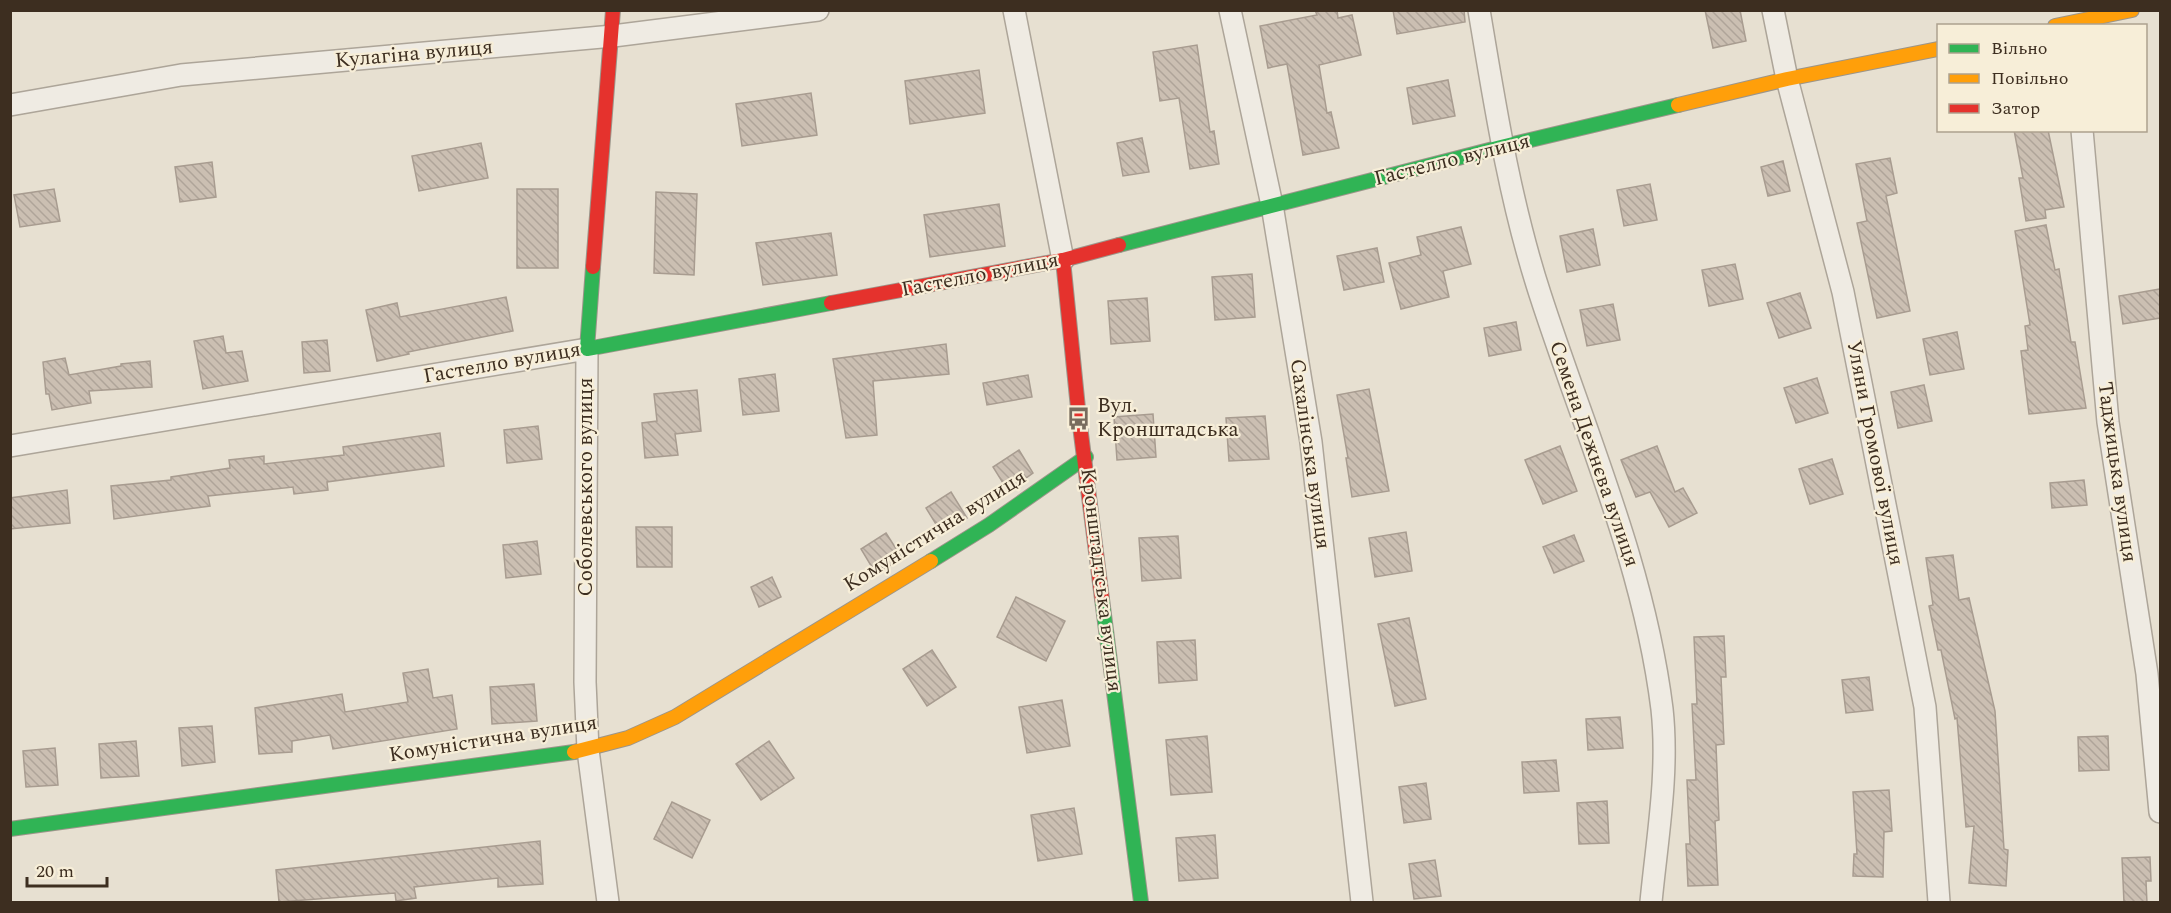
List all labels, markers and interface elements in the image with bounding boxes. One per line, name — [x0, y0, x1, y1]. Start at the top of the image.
legend — [1937, 24, 2147, 132]
street label: Кулагіна вулиця — [334, 31, 494, 77]
text: Вільно — [1991, 35, 2048, 62]
text: Повільно — [1991, 65, 2068, 92]
text: Затор — [1991, 95, 2040, 122]
street label: Гастелло вулиця — [1371, 125, 1533, 195]
street label: Гастелло вулиця — [899, 244, 1061, 306]
street label: Гастелло вулиця — [421, 333, 583, 393]
street label: Семена Дежнєва вулиця — [1540, 337, 1648, 571]
street label: Уляни Громової вулиця — [1837, 338, 1913, 568]
street label: Сахалінська вулиця — [1281, 357, 1339, 551]
street label: Соболевського вулиця — [570, 377, 602, 597]
street label: Таджицька вулиця — [2088, 380, 2146, 564]
place label: Вул. Кронштадська — [1097, 390, 1240, 446]
bus stop icon: Вул. Кронштадська — [1066, 405, 1092, 431]
street label: Комуністична вулиця — [837, 462, 1033, 600]
street label: Кронштадтська вулиця — [1071, 466, 1131, 694]
street label: Комуністична вулиця — [387, 707, 599, 771]
scale bar — [27, 850, 106, 888]
text: 20 m — [36, 858, 74, 885]

